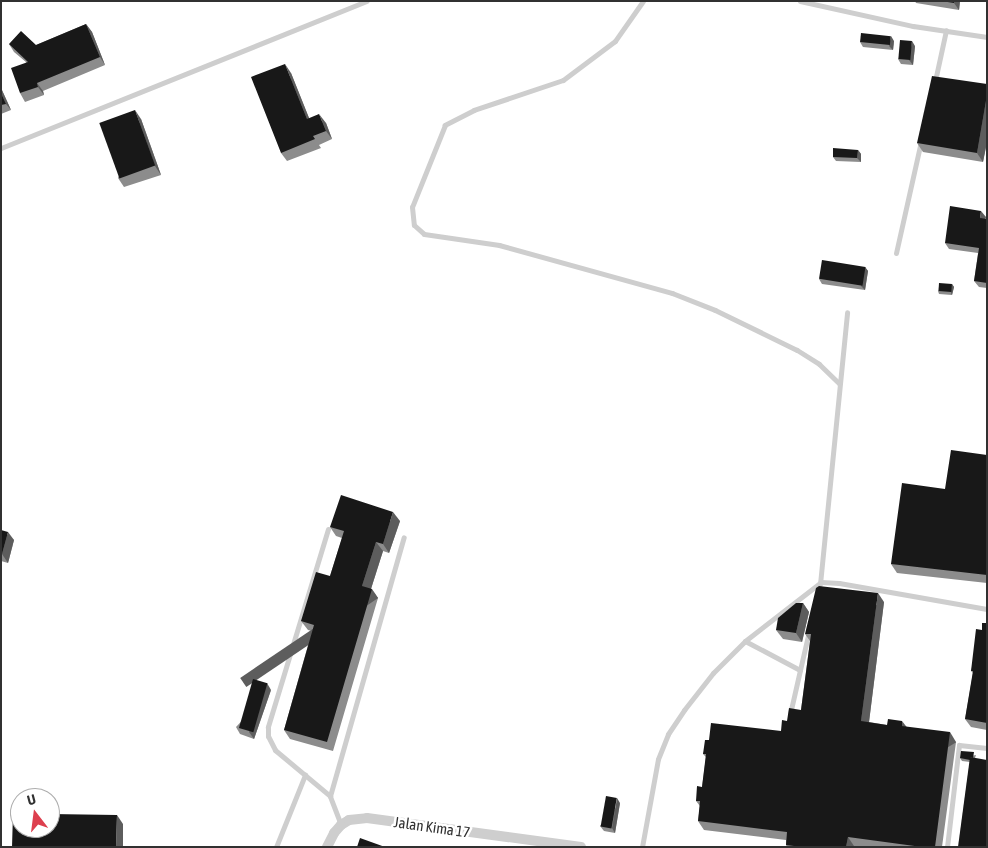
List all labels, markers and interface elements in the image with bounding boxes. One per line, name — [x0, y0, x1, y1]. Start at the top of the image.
north arrow — [10, 788, 60, 838]
text: U — [25, 791, 37, 808]
street label: Jalan Kima 17 — [393, 813, 471, 841]

